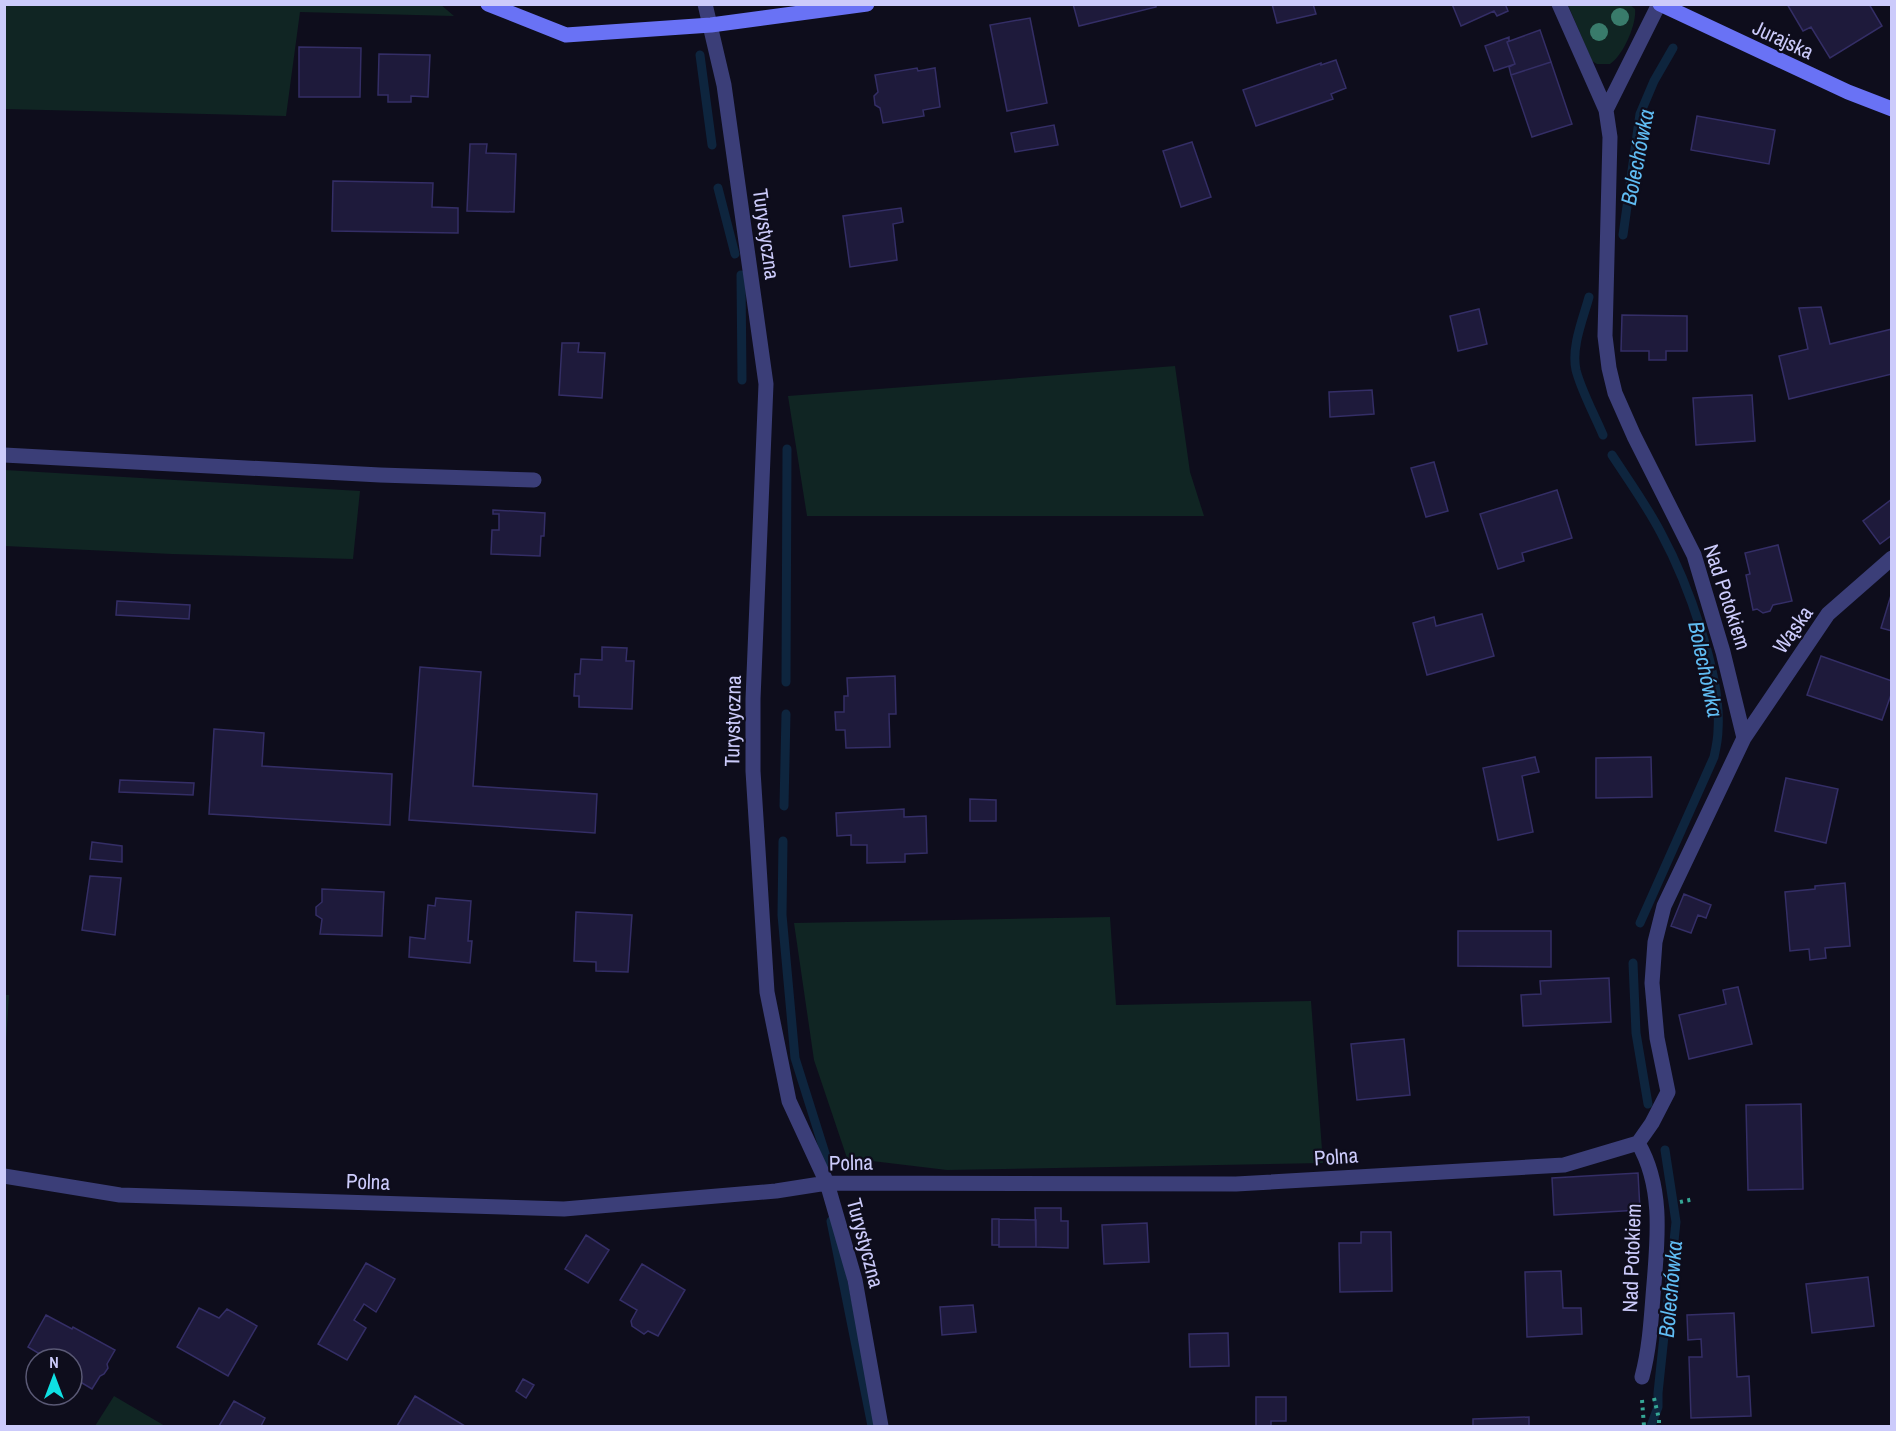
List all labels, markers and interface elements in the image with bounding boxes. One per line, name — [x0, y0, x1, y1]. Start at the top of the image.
street label: Jurajska — [1748, 13, 1819, 66]
water label: Bolechówka — [1613, 106, 1661, 208]
street label: Turystyczna — [746, 187, 787, 282]
street label: Nad Potokiem — [1697, 540, 1758, 653]
street label: Wąska — [1766, 600, 1820, 659]
water label: Bolechówka — [1681, 618, 1731, 720]
street label: Turystyczna — [717, 675, 748, 767]
street label: Polna — [1313, 1140, 1359, 1173]
street label: Polna — [829, 1148, 874, 1177]
street label: Polna — [346, 1166, 391, 1197]
street label: Turystyczna — [840, 1195, 891, 1291]
street label: Nad Potokiem — [1615, 1203, 1648, 1313]
water label: Bolechówka — [1651, 1239, 1689, 1339]
north arrow — [24, 1347, 84, 1407]
text: N — [49, 1351, 59, 1373]

